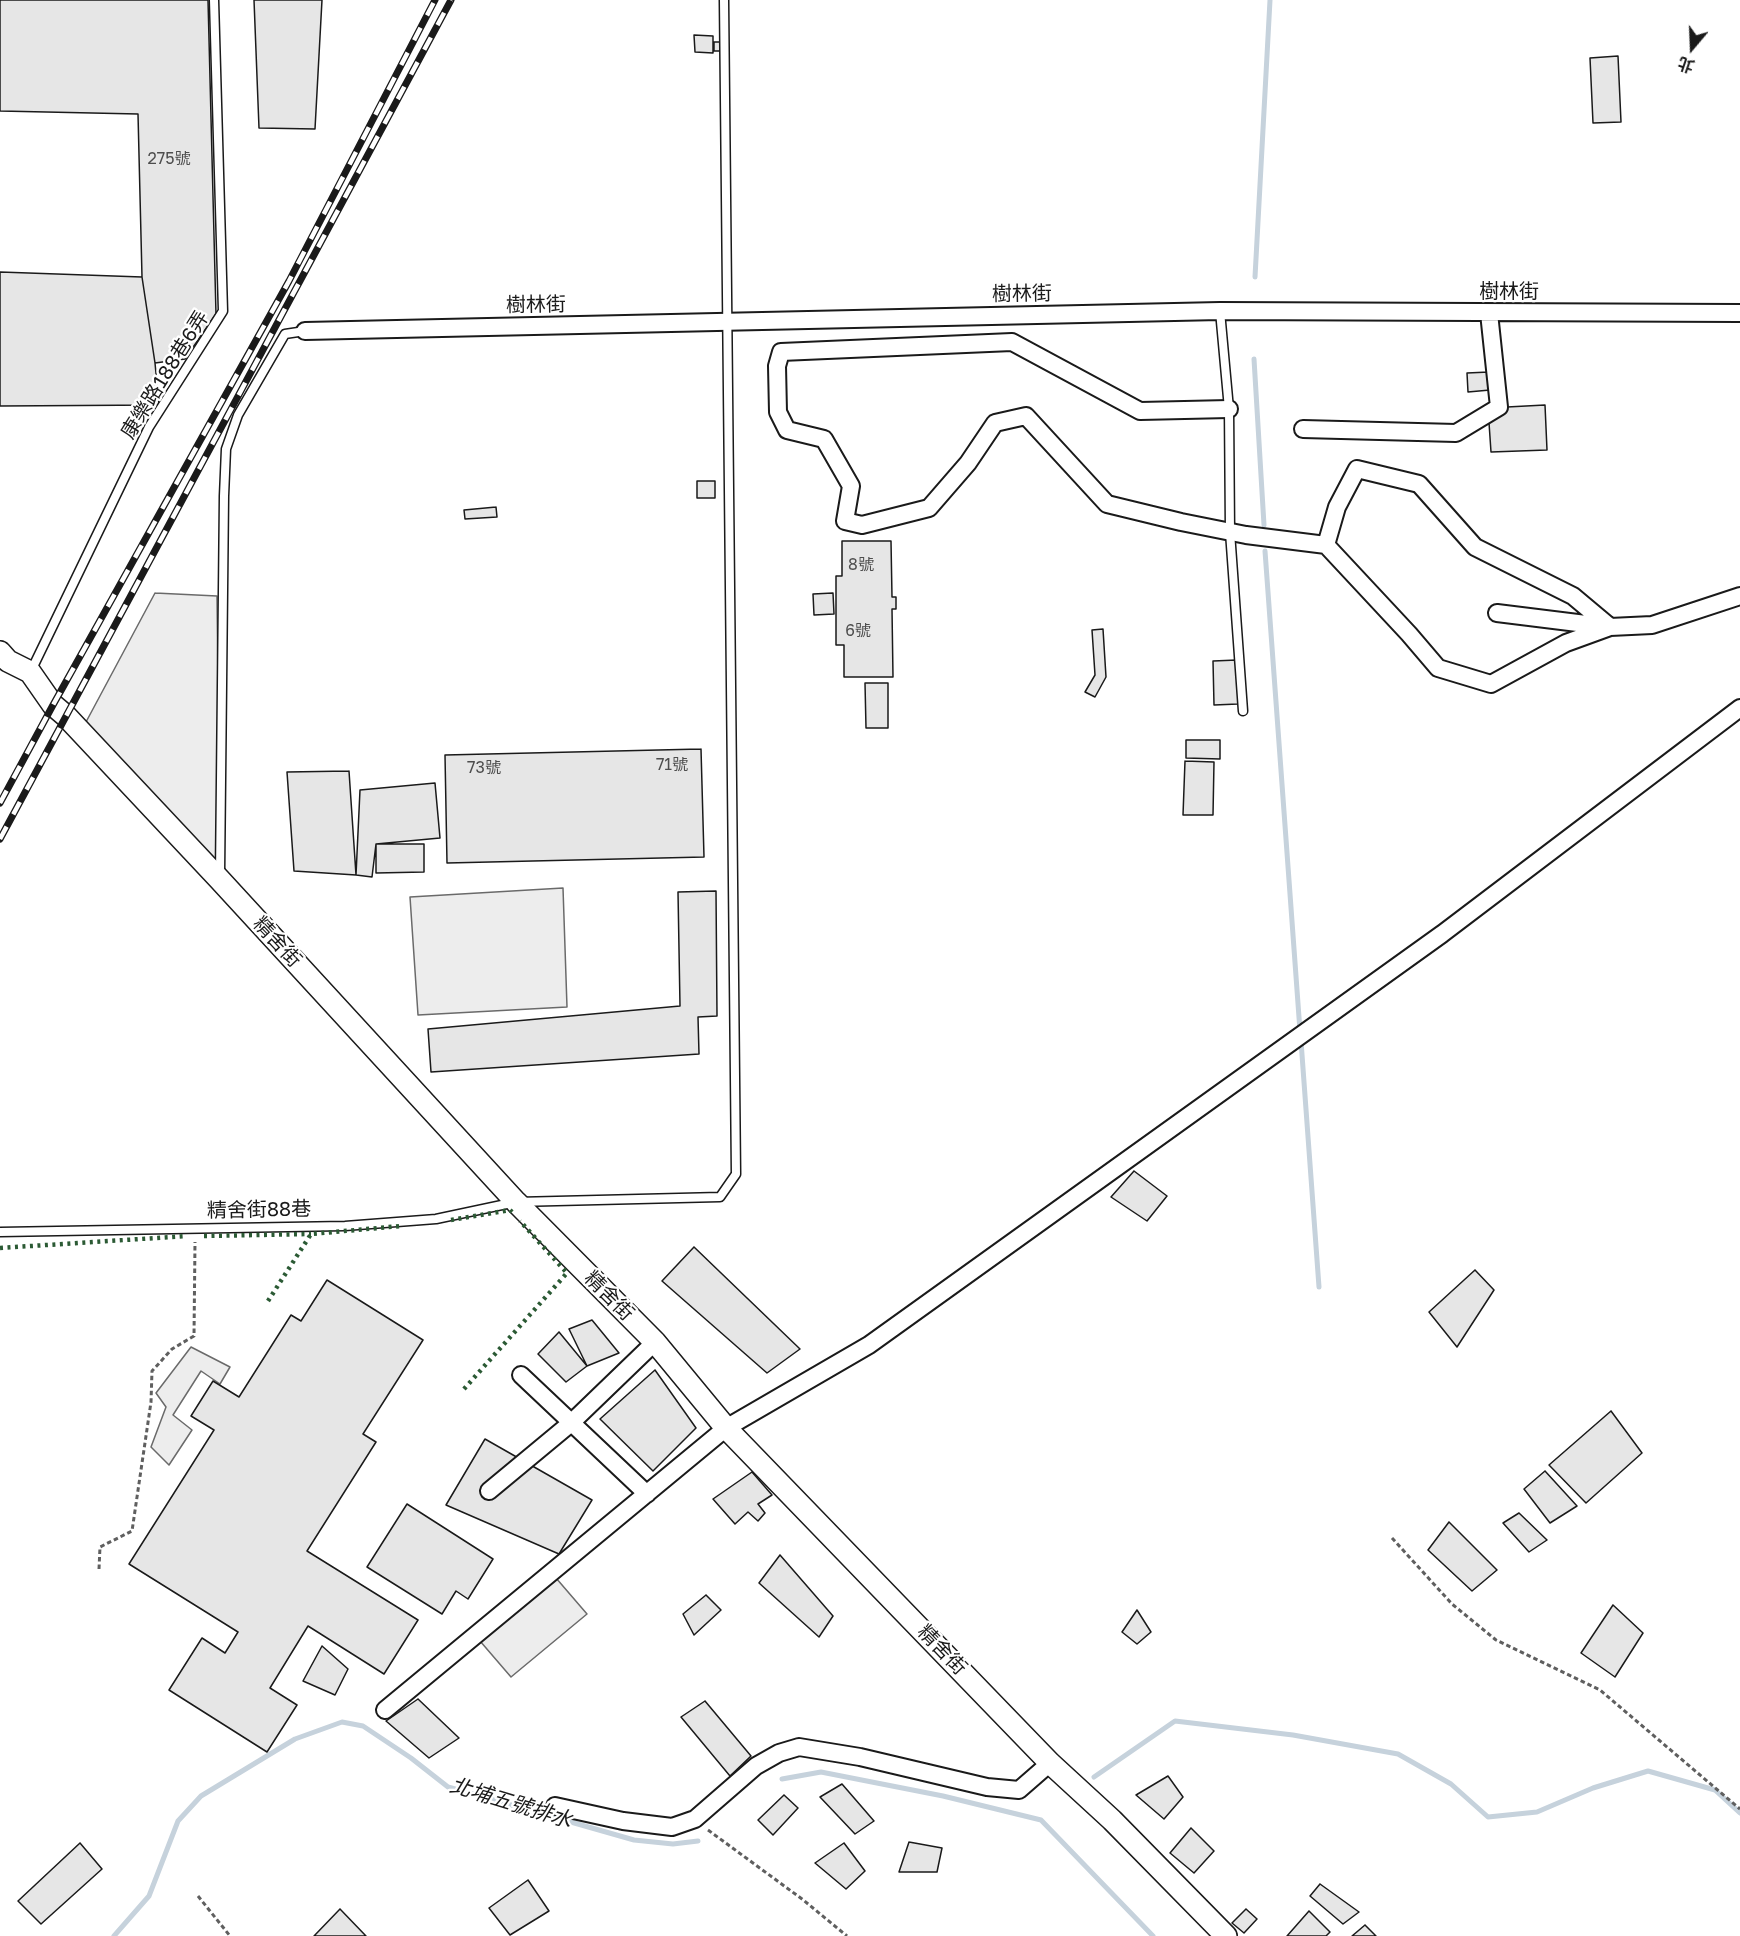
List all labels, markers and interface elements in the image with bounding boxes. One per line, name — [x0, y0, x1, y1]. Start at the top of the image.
north arrow — [1662, 18, 1722, 78]
text: 北 — [1675, 53, 1697, 77]
house number: 275號 — [147, 149, 191, 169]
street label: 樹林街 — [1479, 280, 1539, 304]
street label: 樹林街 — [992, 281, 1052, 307]
street label: 樹林街 — [506, 292, 566, 318]
street label: 康樂路188巷6弄 — [116, 307, 214, 443]
house number: 8號 — [848, 555, 874, 575]
house number: 6號 — [845, 621, 871, 641]
house number: 71號 — [656, 755, 688, 775]
house number: 73號 — [467, 758, 501, 778]
street label: 精舍街 — [248, 912, 306, 972]
street label: 精舍街88巷 — [207, 1197, 311, 1223]
street label: 精舍街 — [579, 1266, 639, 1326]
street label: 精舍街 — [913, 1620, 971, 1680]
water label: 北埔五號排水 — [447, 1773, 575, 1833]

